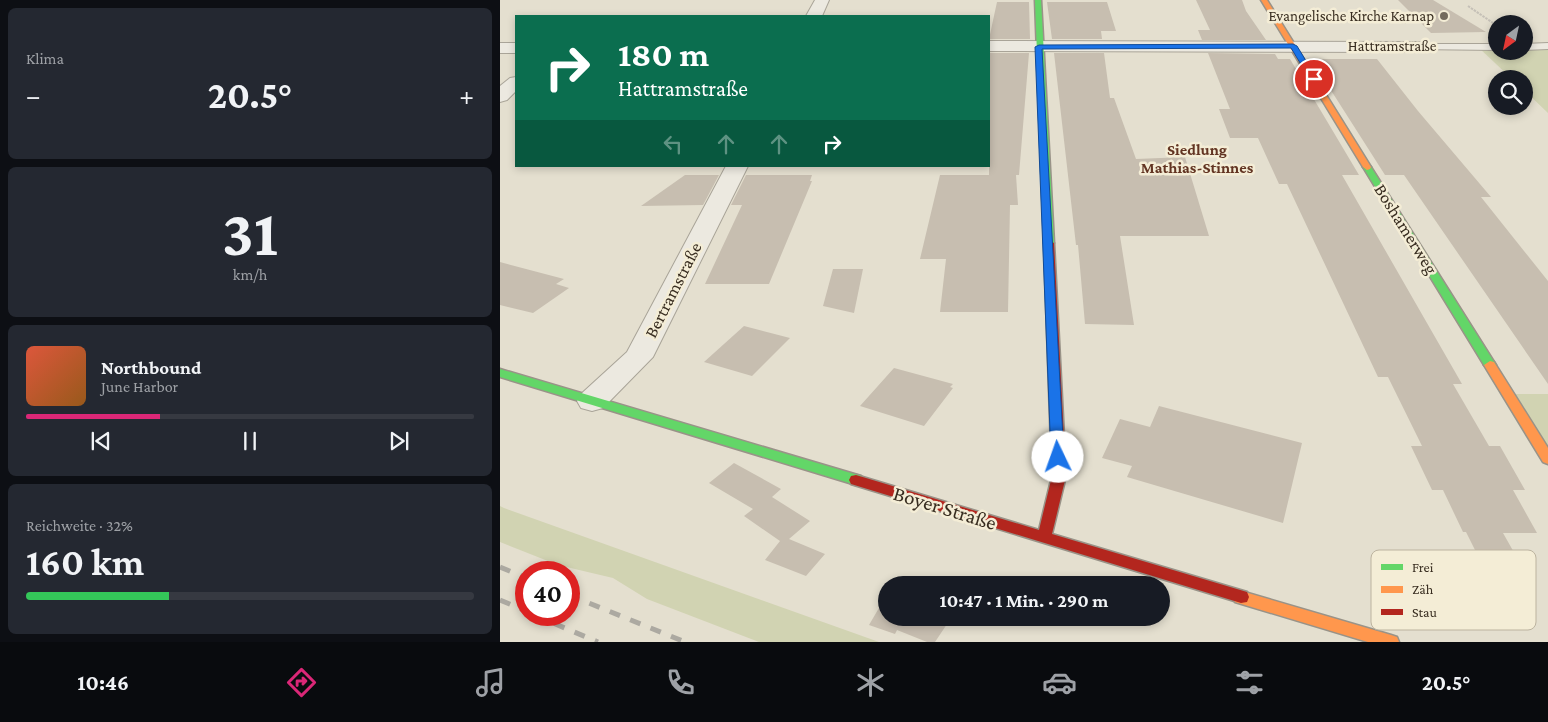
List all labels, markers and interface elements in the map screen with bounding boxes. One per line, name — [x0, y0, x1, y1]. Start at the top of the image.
place label: Evangelische Kirche Karnap — [1268, 8, 1434, 25]
marker: Evangelische Kirche Karnap — [1438, 10, 1450, 22]
north arrow — [1488, 15, 1532, 60]
map controls — [1488, 15, 1533, 115]
icon: right — [535, 35, 600, 100]
text: 180 m — [618, 35, 709, 74]
street label: Hattramstraße — [1348, 38, 1437, 54]
text: Klima — [26, 50, 64, 67]
pin — [1293, 58, 1335, 100]
icon: arrive — [1300, 65, 1328, 93]
button: search — [1488, 70, 1533, 115]
text: 20.5° — [208, 74, 292, 116]
text: Hattramstraße — [618, 76, 748, 101]
text: − — [26, 80, 41, 111]
text: + — [459, 80, 474, 111]
icon: left — [659, 130, 687, 158]
icon: ahead — [712, 130, 740, 158]
icon: ahead — [765, 130, 793, 158]
icon: right — [818, 130, 846, 158]
district label: Siedlung Mathias-Stinnes — [1141, 141, 1254, 176]
street label: Boshamerweg — [1370, 180, 1442, 278]
text: 31 — [222, 197, 278, 269]
street label: Bertramstraße — [640, 239, 706, 341]
text: km/h — [233, 266, 267, 283]
text: Northbound — [101, 357, 201, 378]
text: June Harbor — [101, 378, 178, 395]
icon: previous — [87, 427, 115, 455]
icon: pause — [236, 427, 264, 455]
icon: next — [385, 427, 413, 455]
position arrow — [1031, 430, 1083, 482]
street label: Boyer Straße — [891, 481, 999, 535]
text: Reichweite · 32% — [26, 517, 133, 534]
text: 160 km — [26, 541, 144, 583]
legend — [1371, 550, 1536, 630]
text: Frei — [1412, 559, 1434, 575]
speed limit sign: 40 — [515, 561, 580, 626]
text: Zäh — [1412, 581, 1434, 597]
text: 10:47 · 1 Min. · 290 m — [940, 590, 1108, 611]
text: Stau — [1412, 604, 1438, 620]
icon: directions — [284, 665, 319, 700]
icon: music — [473, 665, 508, 700]
icon: phone — [663, 665, 698, 700]
icon: climate — [853, 665, 888, 700]
icon: car — [1042, 665, 1077, 700]
icon: filters — [1232, 665, 1267, 700]
text: 10:46 — [77, 670, 129, 695]
text: 20.5° — [1422, 670, 1471, 695]

